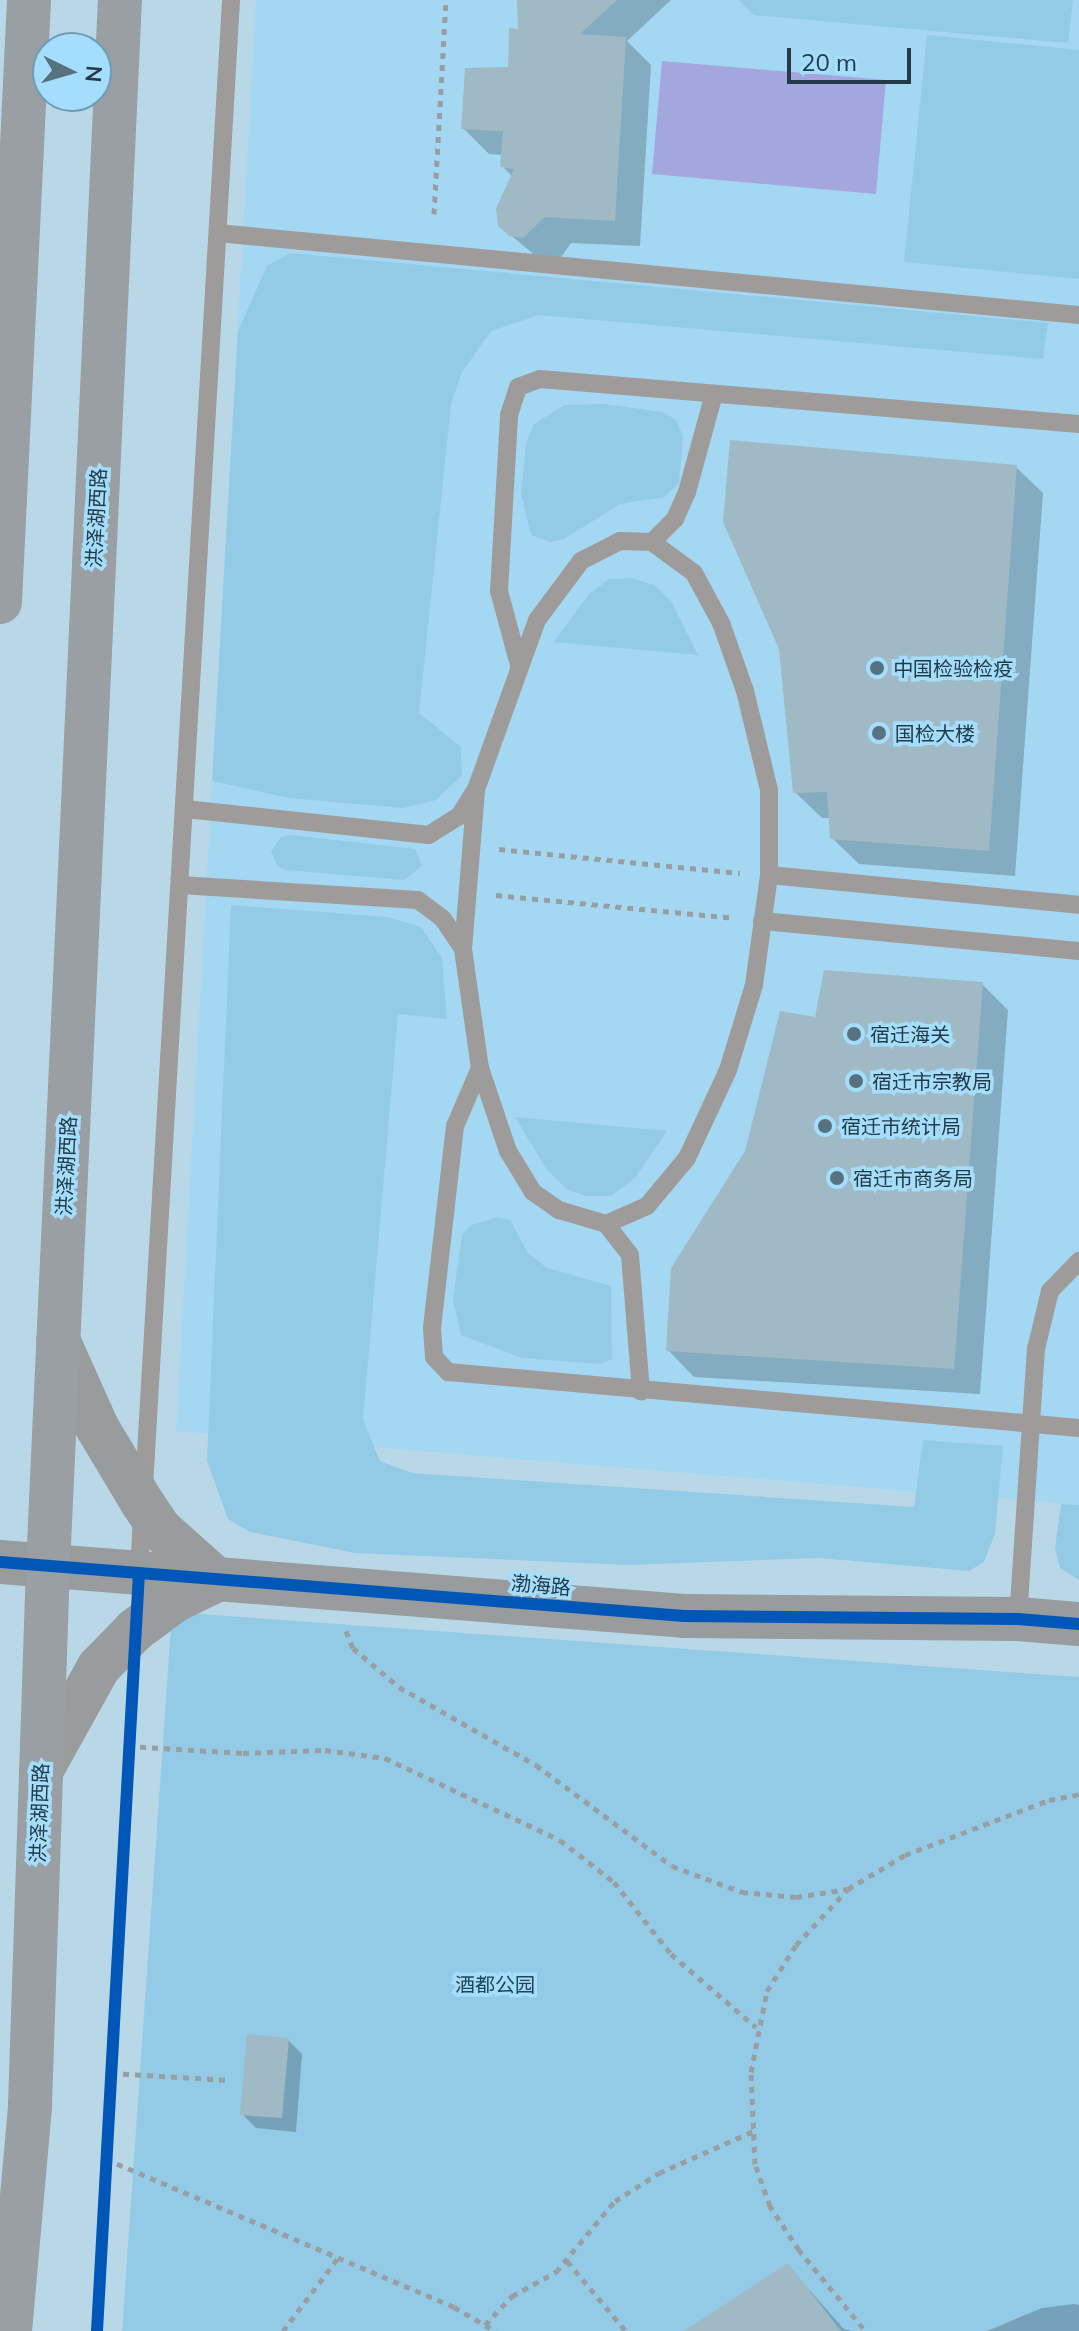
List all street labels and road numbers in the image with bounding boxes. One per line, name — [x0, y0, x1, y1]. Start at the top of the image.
street label: 洪泽湖西路 — [81, 467, 111, 569]
street label: 洪泽湖西路 — [51, 1115, 81, 1217]
street label: 渤海路 — [510, 1570, 572, 1600]
street label: 洪泽湖西路 — [25, 1763, 53, 1863]

